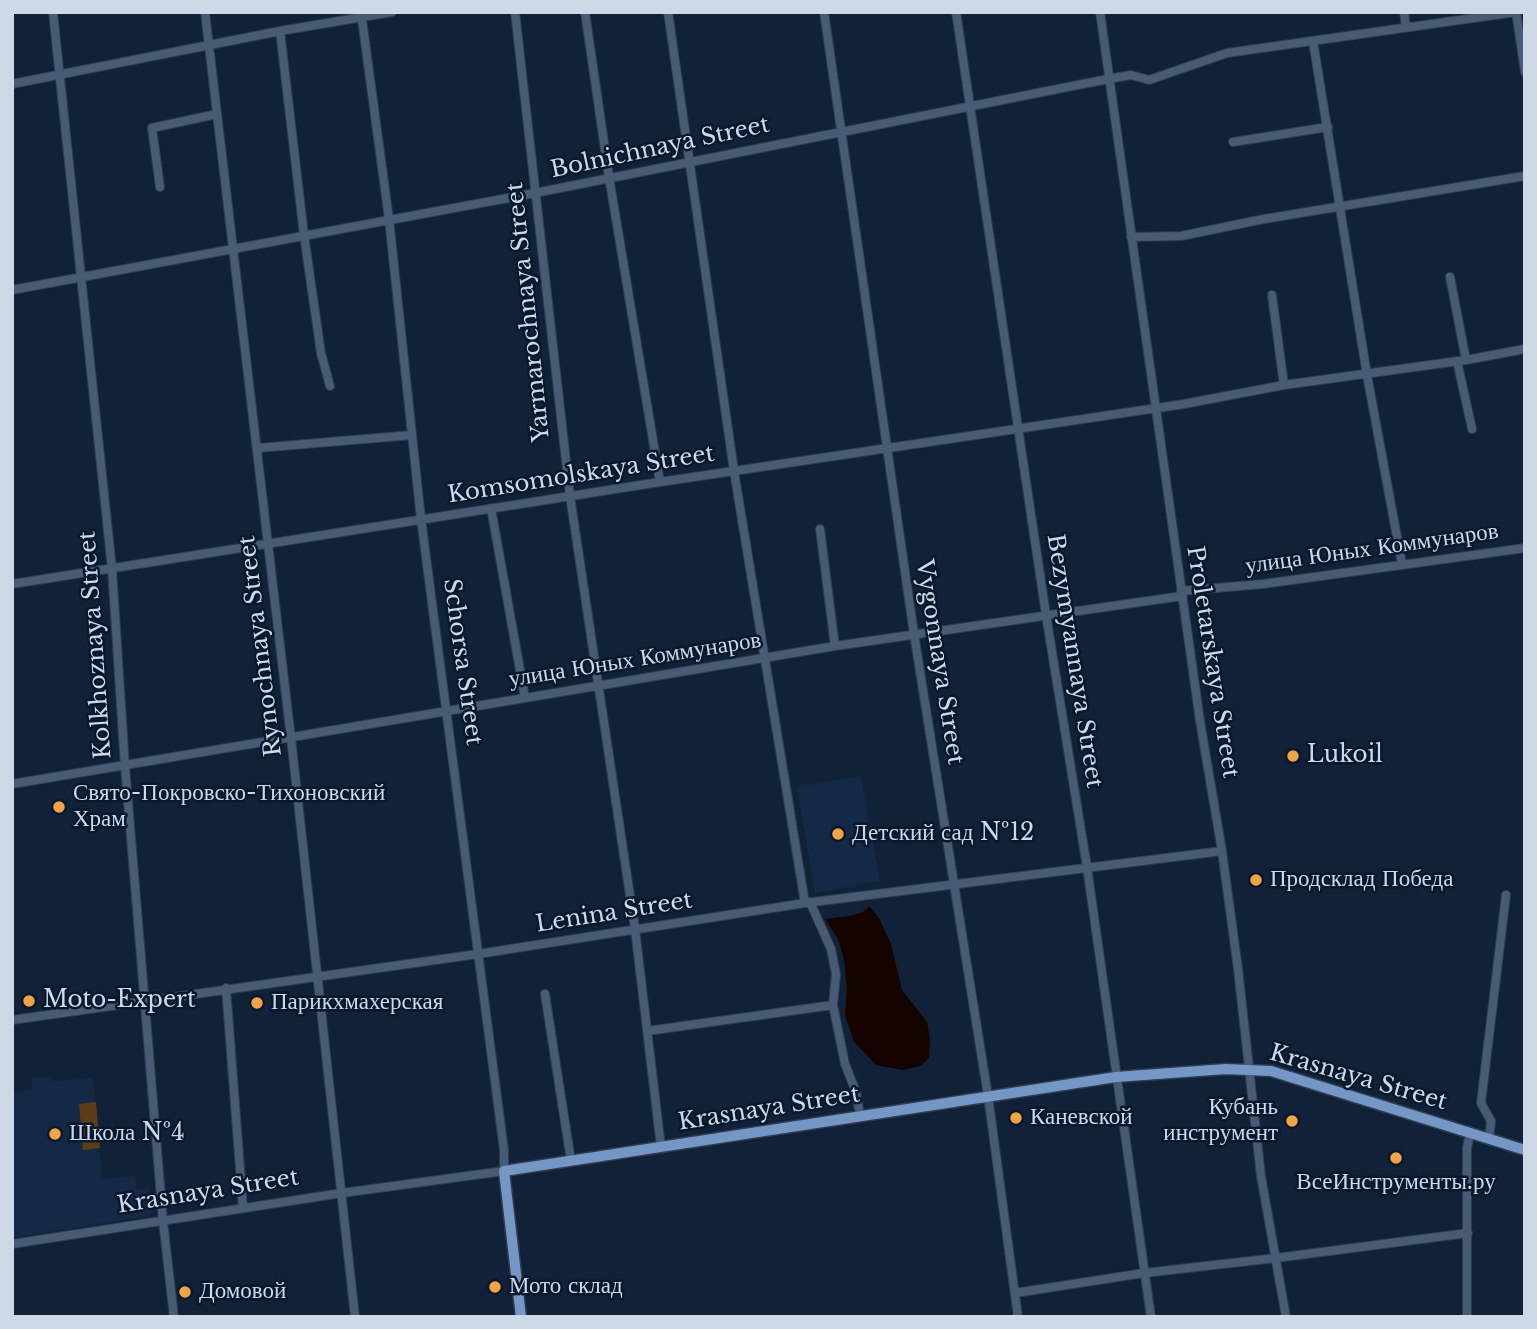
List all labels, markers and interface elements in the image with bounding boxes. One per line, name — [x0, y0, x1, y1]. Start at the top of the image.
street label: Bolnichnaya Street — [548, 111, 772, 185]
street label: Yarmarochnaya Street — [502, 181, 556, 443]
street label: Komsomolskaya Street — [446, 440, 716, 510]
street label: улица Юных Коммунаров — [1244, 518, 1500, 580]
street label: Kolkhoznaya Street — [74, 530, 118, 760]
street label: Bezymyannaya Street — [1040, 532, 1108, 790]
street label: Rynochnaya Street — [234, 534, 288, 758]
street label: Proletarskaya Street — [1180, 544, 1244, 780]
street label: Vygonnaya Street — [909, 558, 969, 766]
street label: Schorsa Street — [437, 577, 487, 747]
street label: улица Юных Коммунаров — [507, 626, 763, 694]
place label: Lukoil — [1307, 742, 1383, 770]
marker: Lukoil — [1285, 748, 1301, 764]
place label: Свято-Покровско-Тихоновский Храм — [73, 780, 385, 834]
marker: Свято-Покровско-Тихоновский Храм — [51, 799, 67, 815]
place label: Детский сад №12 — [852, 820, 1034, 848]
marker: Детский сад №12 — [830, 826, 846, 842]
place label: Продсклад Победа — [1270, 866, 1453, 894]
marker: Продсклад Победа — [1248, 872, 1264, 888]
street label: Lenina Street — [534, 887, 694, 939]
place label: Moto-Expert — [43, 987, 196, 1015]
place label: Парикхмахерская — [271, 989, 443, 1017]
marker: Moto-Expert — [21, 993, 37, 1009]
marker: Парикхмахерская — [249, 995, 265, 1011]
street label: Krasnaya Street — [1266, 1039, 1450, 1117]
street label: Krasnaya Street — [676, 1081, 862, 1137]
place label: Кубань инструмент — [1163, 1094, 1278, 1148]
place label: Каневской — [1030, 1104, 1133, 1132]
marker: Каневской — [1008, 1110, 1024, 1126]
marker: Кубань инструмент — [1284, 1113, 1300, 1129]
place label: Школа №4 — [69, 1120, 185, 1148]
marker: Школа №4 — [47, 1126, 63, 1142]
marker: ВсеИнструменты.ру — [1388, 1150, 1404, 1166]
street label: Krasnaya Street — [115, 1164, 301, 1220]
place label: ВсеИнструменты.ру — [1296, 1169, 1496, 1197]
place label: Мото склад — [509, 1273, 623, 1301]
place label: Домовой — [199, 1278, 286, 1306]
marker: Мото склад — [487, 1279, 503, 1295]
marker: Домовой — [177, 1284, 193, 1300]

